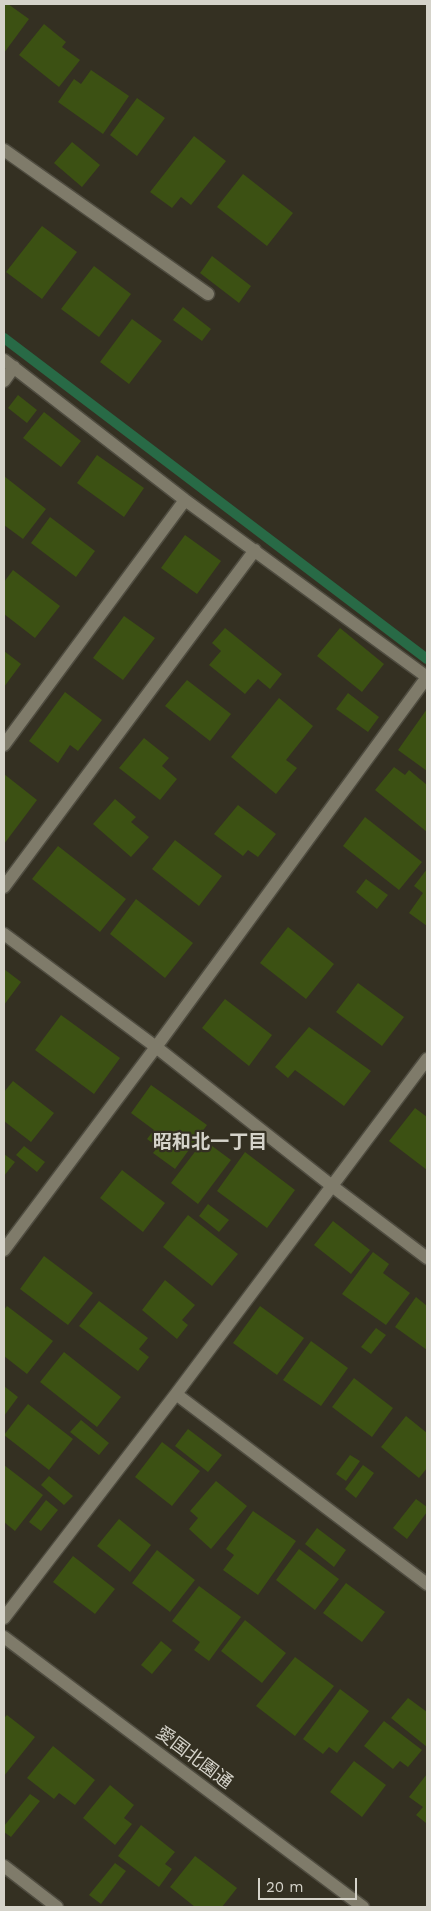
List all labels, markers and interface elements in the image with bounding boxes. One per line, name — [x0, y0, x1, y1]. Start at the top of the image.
district label: 昭和北一丁目 — [153, 1131, 267, 1153]
street label: 愛国北園通 — [152, 1722, 236, 1794]
scale bar — [261, 1868, 360, 1900]
text: 20 m — [266, 1878, 304, 1896]

